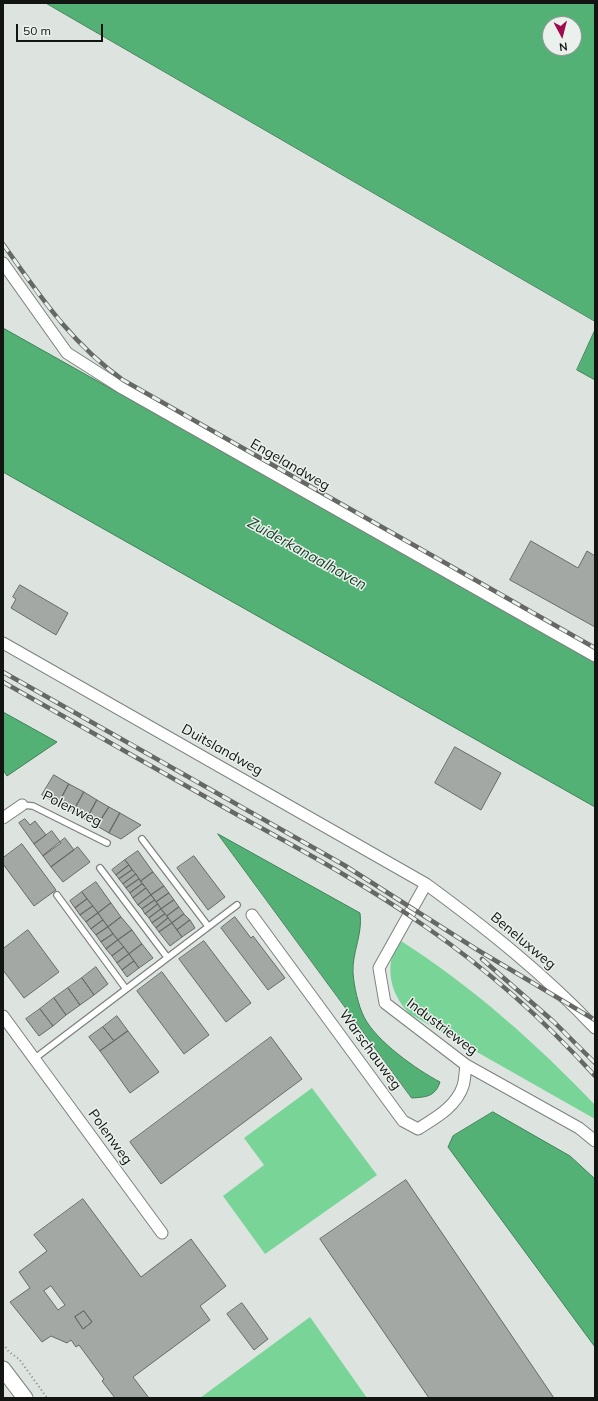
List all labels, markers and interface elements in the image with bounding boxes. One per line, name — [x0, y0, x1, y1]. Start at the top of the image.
scale bar — [18, 16, 105, 42]
north arrow — [542, 16, 582, 56]
text: 50 m — [23, 23, 51, 38]
text: N — [558, 39, 568, 54]
street label: Engelandweg — [247, 435, 333, 495]
water label: Zuiderkanaalhaven — [244, 514, 370, 594]
street label: Duitslandweg — [178, 721, 266, 779]
street label: Polenweg — [40, 787, 104, 831]
street label: Beneluxweg — [487, 909, 559, 973]
street label: Industrieweg — [403, 995, 481, 1059]
street label: Warschauweg — [335, 1007, 405, 1093]
street label: Polenweg — [84, 1106, 136, 1168]

